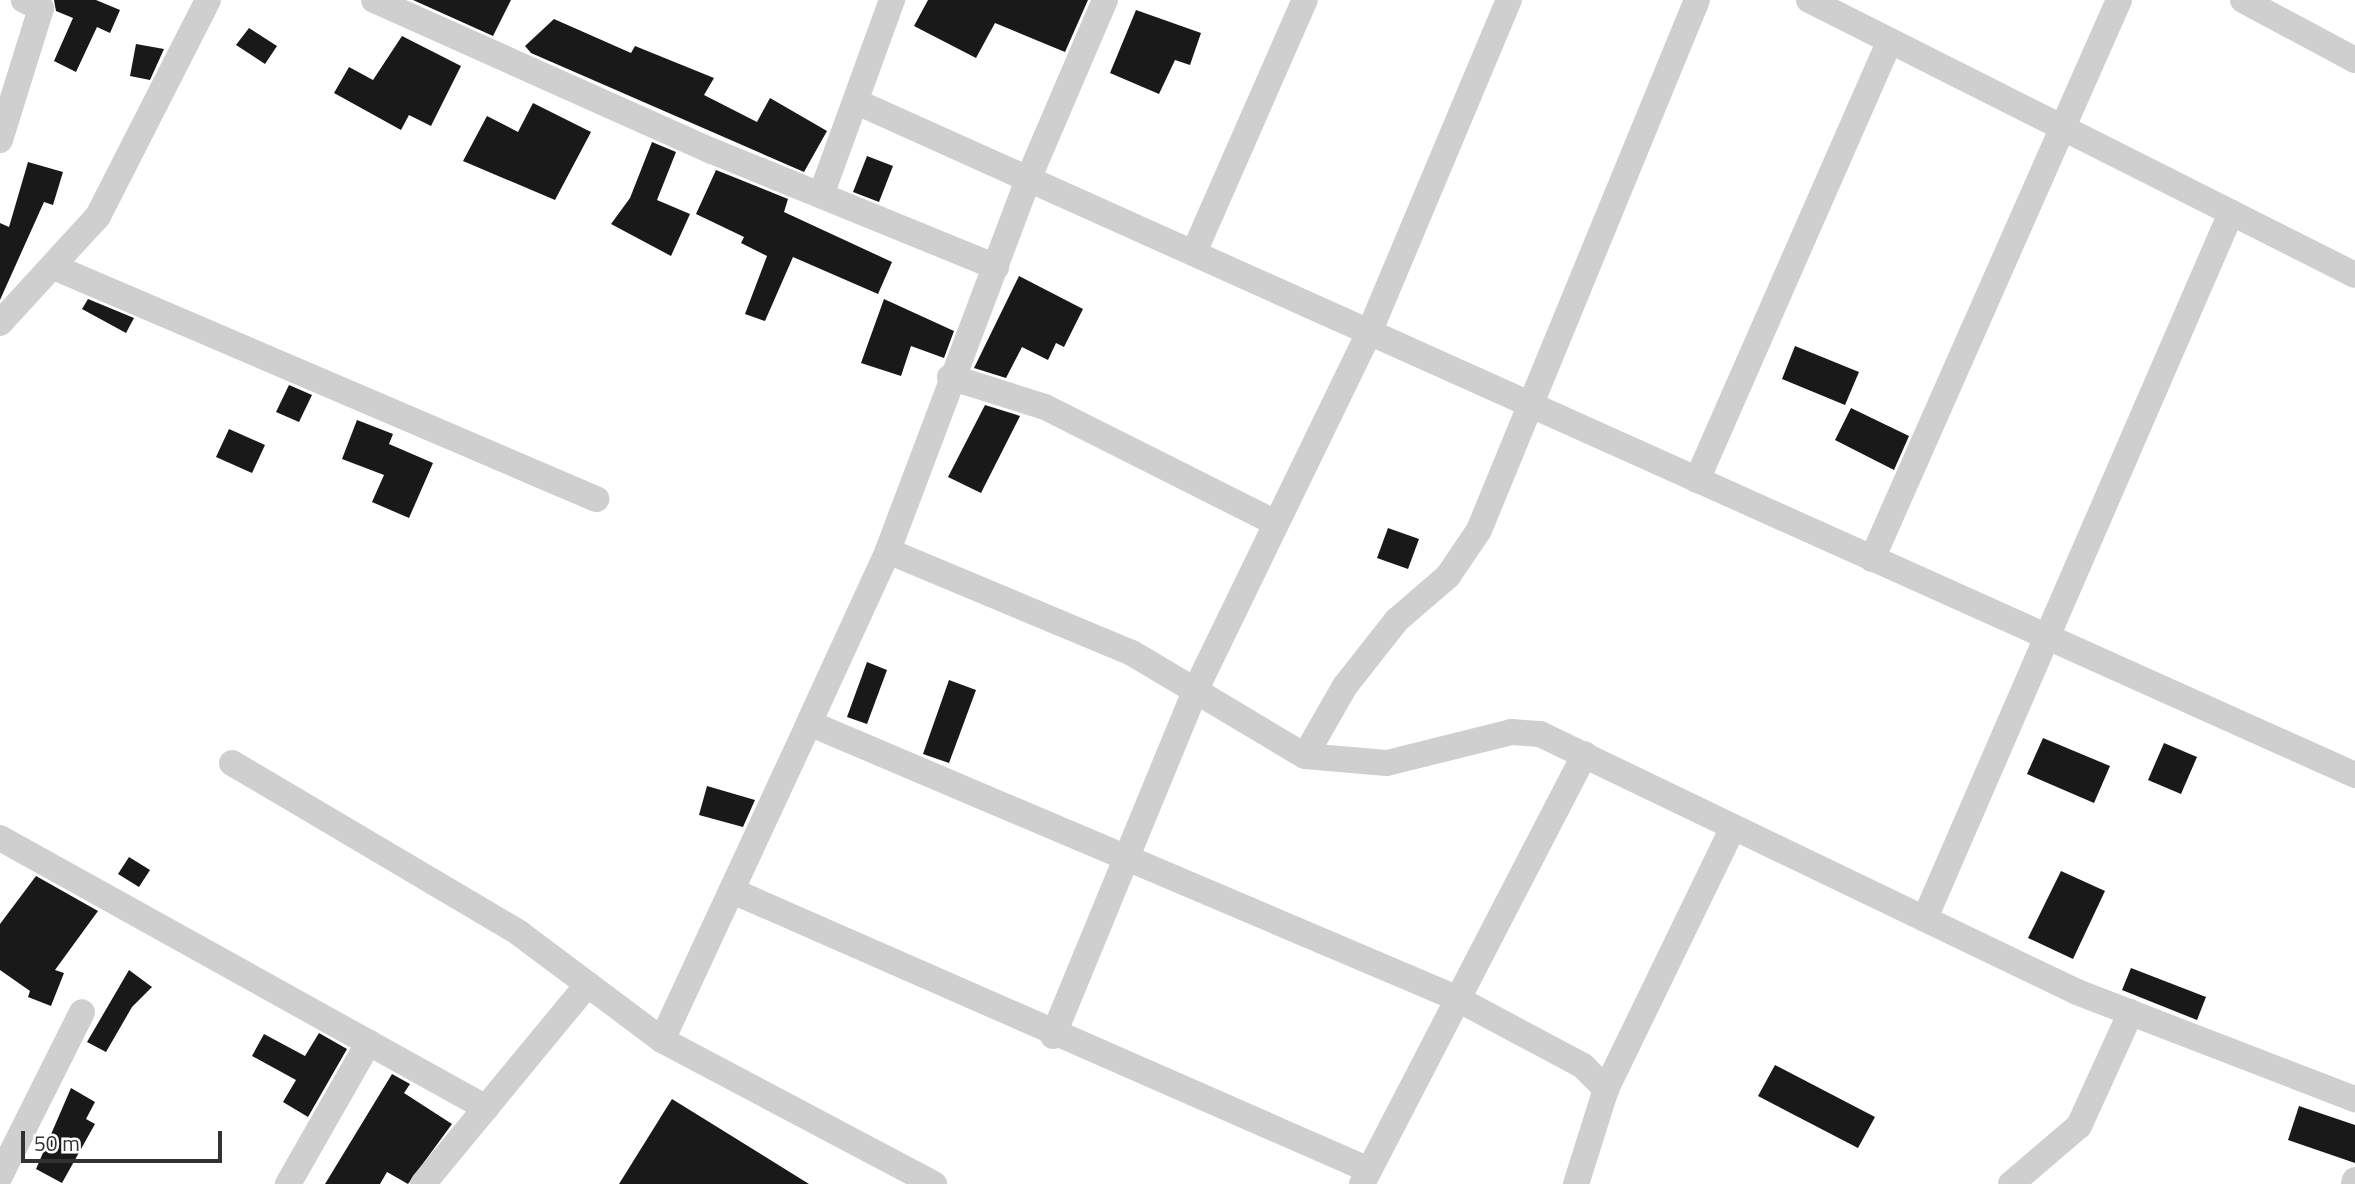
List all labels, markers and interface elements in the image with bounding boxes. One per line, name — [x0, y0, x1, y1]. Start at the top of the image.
scale bar — [24, 1118, 226, 1162]
text: 50 m — [34, 1127, 80, 1159]

